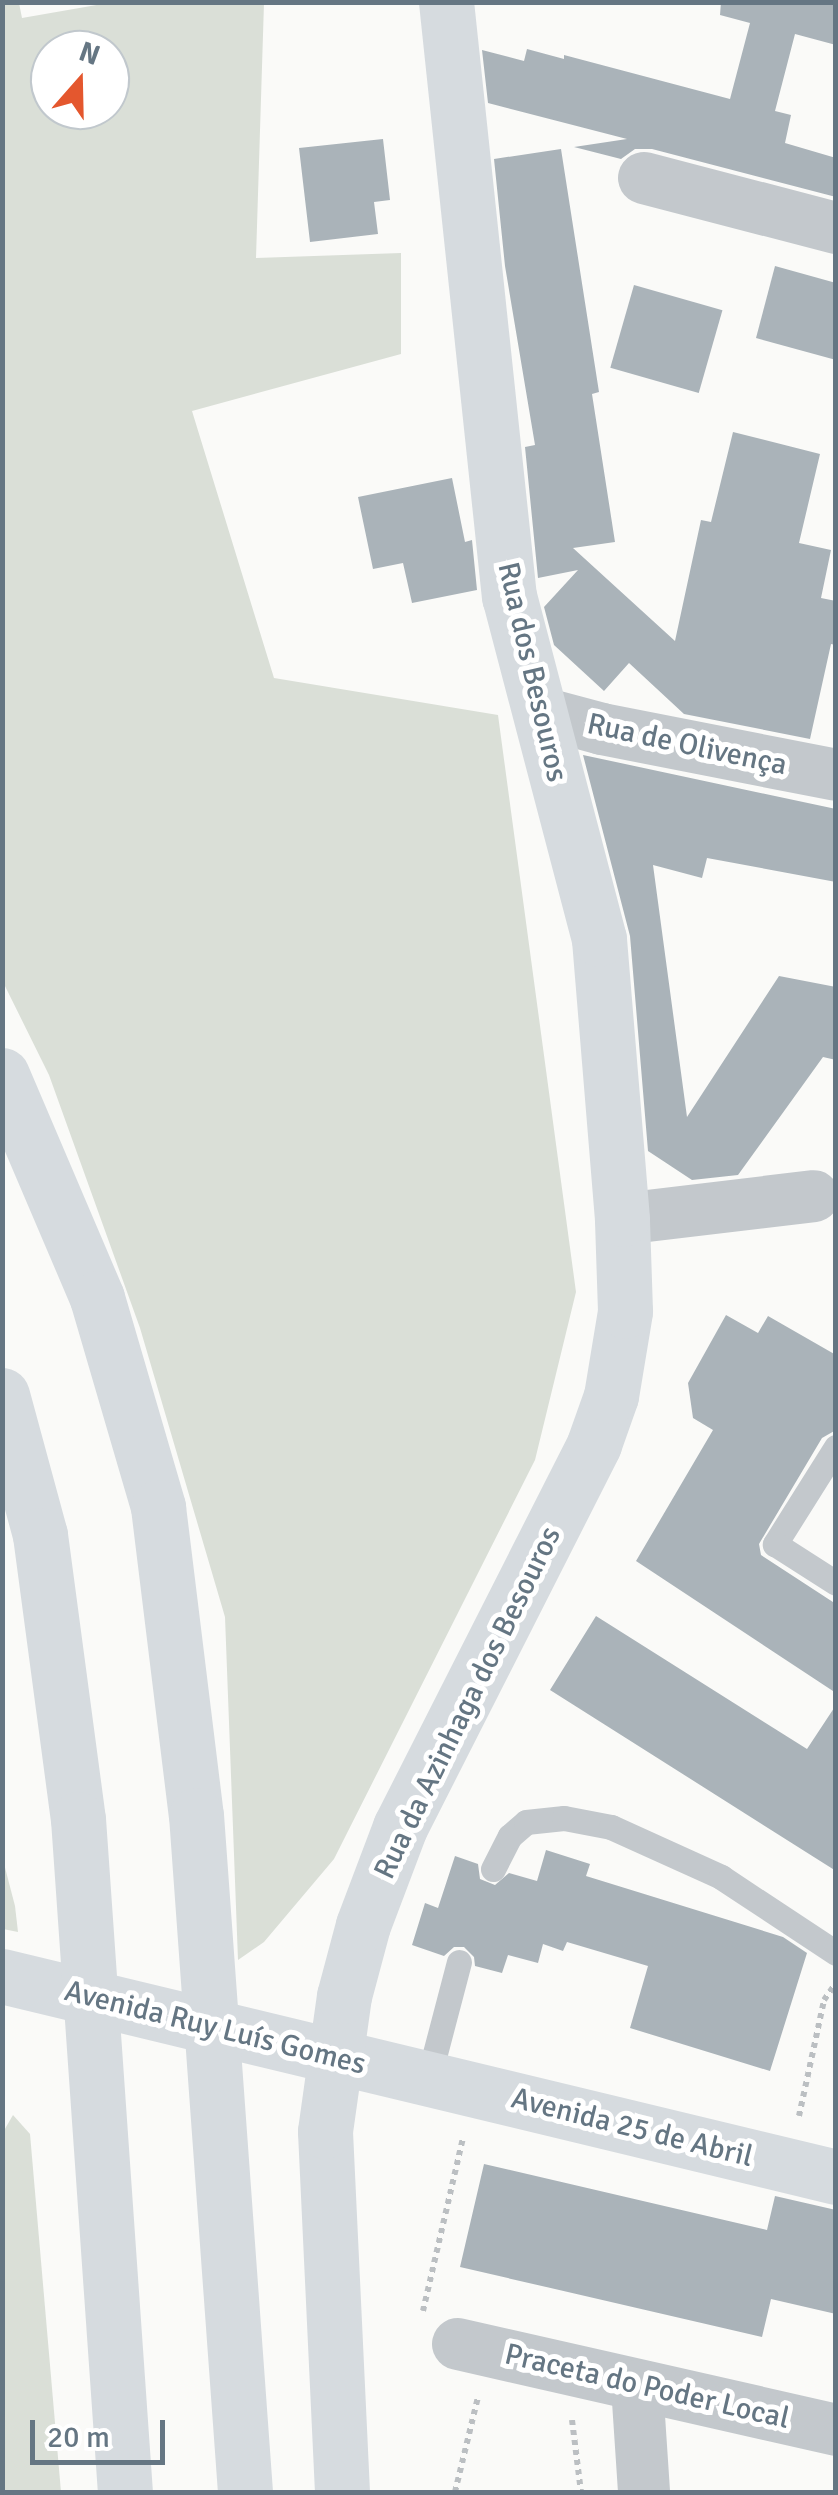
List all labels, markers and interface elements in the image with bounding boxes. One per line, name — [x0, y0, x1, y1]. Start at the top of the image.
north arrow — [30, 30, 130, 130]
text: N — [75, 34, 105, 73]
street label: Rua dos Besouros — [489, 559, 575, 785]
street label: Rua de Olivença — [584, 706, 790, 784]
street label: Rua da Azinhaga dos Besouros — [367, 1521, 569, 1885]
street label: Avenida Ruy Luís Gomes — [61, 1973, 369, 2083]
street label: Avenida 25 de Abril — [508, 2081, 756, 2175]
street label: Praceta do Poder Local — [501, 2337, 793, 2437]
scale bar — [35, 2400, 170, 2462]
text: 20 m — [47, 2419, 110, 2456]

